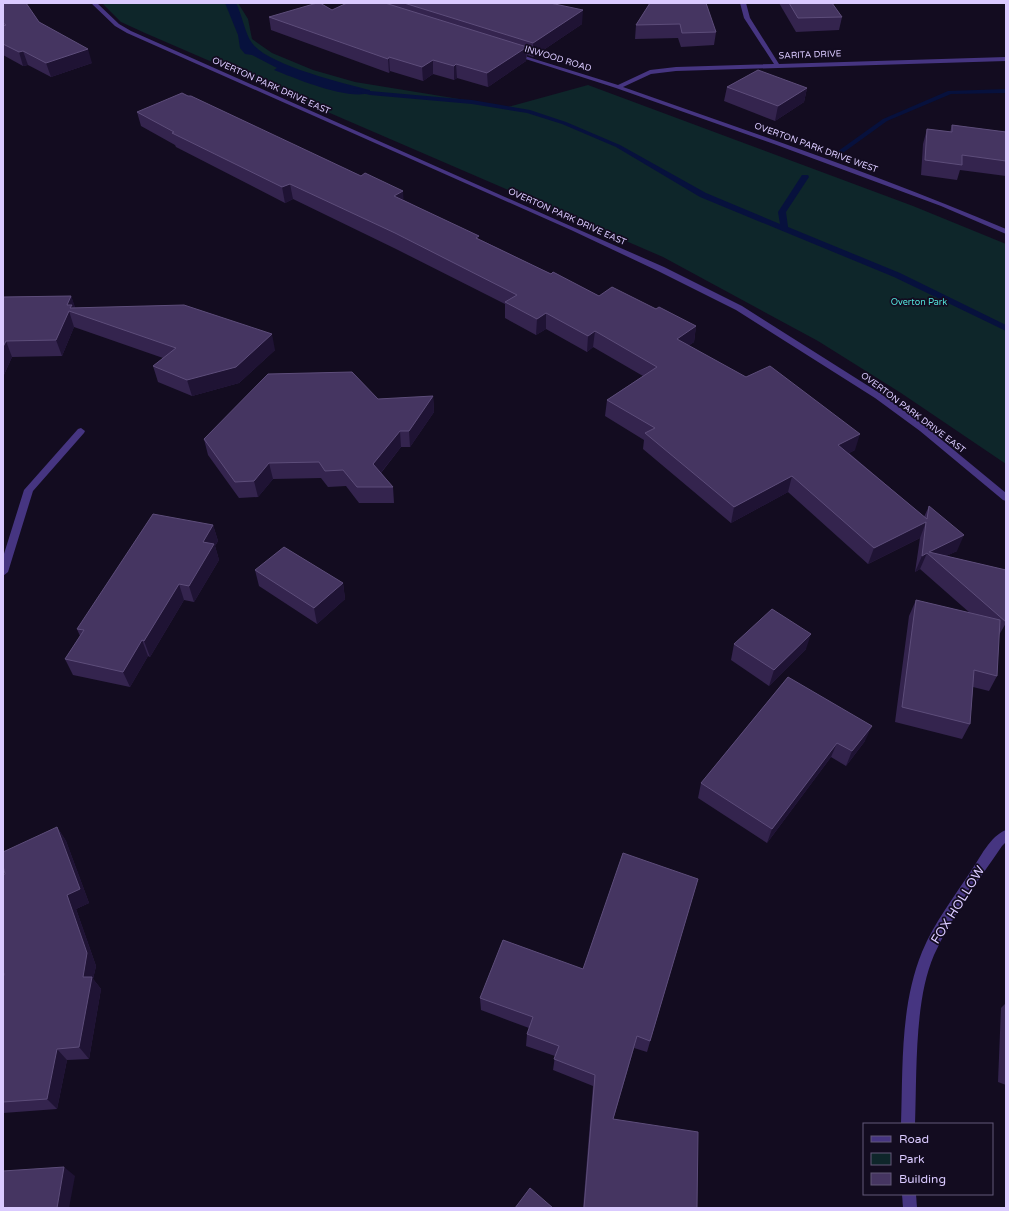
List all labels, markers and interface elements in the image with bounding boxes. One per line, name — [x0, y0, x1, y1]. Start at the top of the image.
street label: INWOOD ROAD — [523, 44, 593, 75]
street label: SARITA DRIVE — [778, 48, 842, 62]
street label: OVERTON PARK DRIVE EAST — [210, 55, 332, 117]
street label: OVERTON PARK DRIVE WEST — [753, 121, 880, 176]
street label: OVERTON PARK DRIVE EAST — [506, 186, 628, 248]
park label: Overton Park — [891, 297, 947, 308]
street label: OVERTON PARK DRIVE EAST — [859, 370, 968, 456]
street label: FOX HOLLOW — [928, 863, 988, 947]
legend — [863, 1123, 993, 1195]
text: Road — [899, 1132, 929, 1146]
text: Park — [899, 1152, 925, 1166]
text: Building — [899, 1172, 946, 1186]

